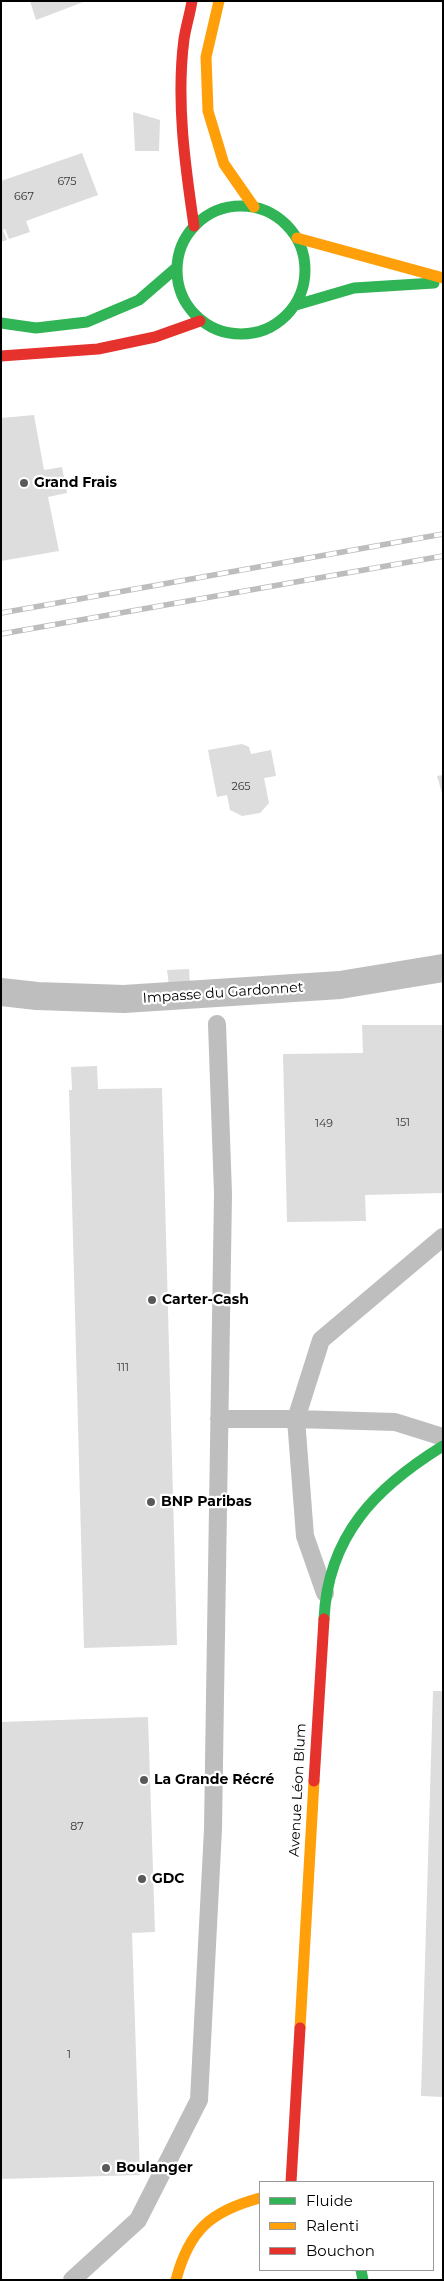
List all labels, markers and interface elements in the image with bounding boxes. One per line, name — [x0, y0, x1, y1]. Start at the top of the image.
house number: 675 — [57, 175, 77, 189]
house number: 667 — [14, 190, 34, 204]
place label: Grand Frais — [34, 475, 117, 491]
marker: Grand Frais — [18, 477, 30, 489]
house number: 265 — [231, 780, 251, 794]
street label: Impasse du Gardonnet — [142, 979, 304, 1007]
house number: 151 — [396, 1116, 410, 1130]
house number: 149 — [315, 1117, 333, 1131]
place label: Carter-Cash — [162, 1292, 249, 1308]
marker: Carter-Cash — [146, 1294, 158, 1306]
house number: 111 — [117, 1361, 129, 1375]
place label: BNP Paribas — [161, 1494, 252, 1510]
marker: BNP Paribas — [145, 1496, 157, 1508]
street label: Avenue Léon Blum — [286, 1723, 310, 1857]
place label: La Grande Récré — [154, 1772, 274, 1788]
marker: La Grande Récré — [138, 1774, 150, 1786]
house number: 87 — [70, 1820, 84, 1834]
place label: GDC — [152, 1871, 184, 1887]
marker: GDC — [136, 1873, 148, 1885]
house number: 1 — [67, 2048, 71, 2062]
place label: Boulanger — [116, 2160, 193, 2176]
marker: Boulanger — [100, 2162, 112, 2174]
legend — [259, 2181, 434, 2271]
text: Fluide — [306, 2191, 353, 2210]
text: Ralenti — [306, 2216, 359, 2235]
text: Bouchon — [306, 2241, 375, 2260]

